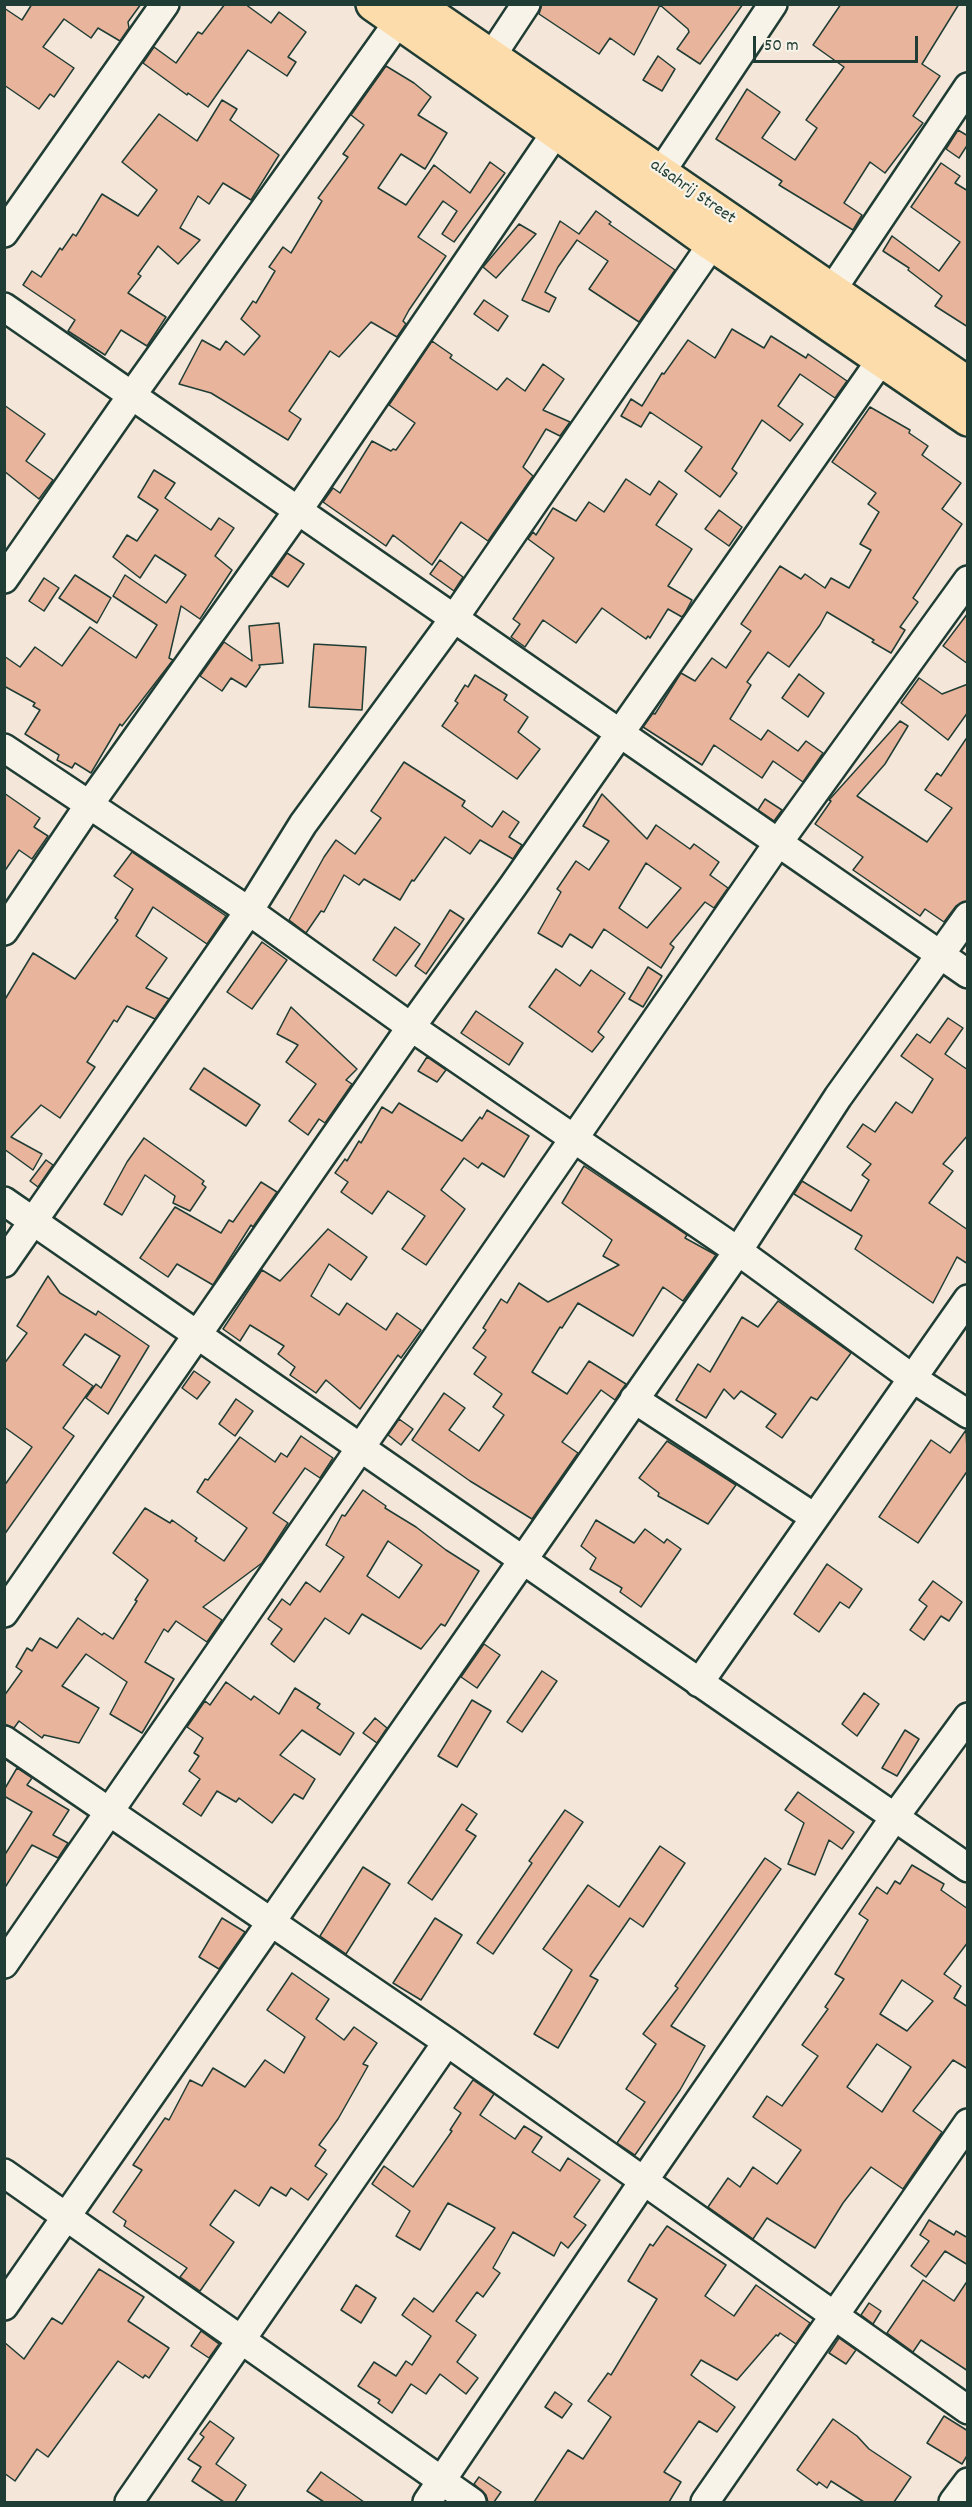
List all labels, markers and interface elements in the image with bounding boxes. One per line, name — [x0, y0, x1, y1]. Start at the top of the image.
scale bar — [756, 24, 921, 62]
text: 50 m — [764, 34, 799, 59]
street label: alsahrij Street — [645, 156, 739, 230]

